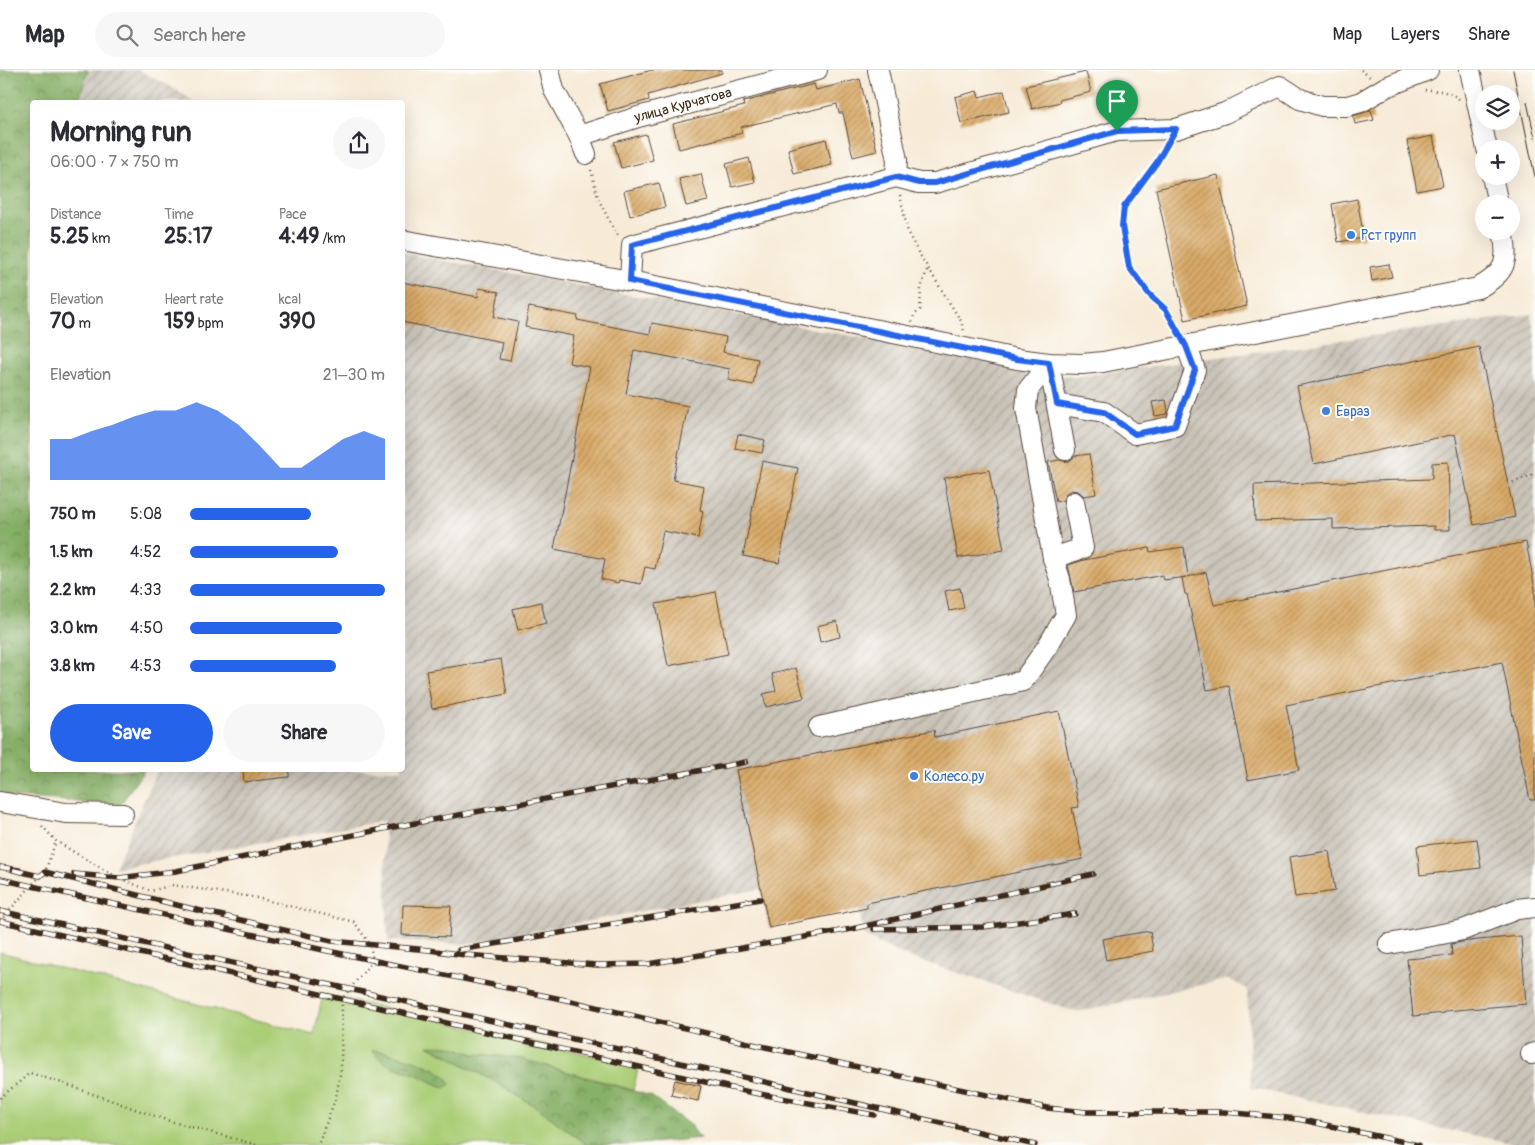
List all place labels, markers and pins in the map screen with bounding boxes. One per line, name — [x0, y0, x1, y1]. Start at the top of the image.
pin — [1096, 80, 1138, 131]
place label: Рст групп — [1361, 227, 1416, 244]
marker: Рст групп — [1345, 229, 1357, 241]
place label: Евраз — [1336, 403, 1370, 420]
marker: Евраз — [1320, 405, 1332, 417]
place label: Колесо.ру — [924, 768, 984, 785]
marker: Колесо.ру — [908, 770, 920, 782]

